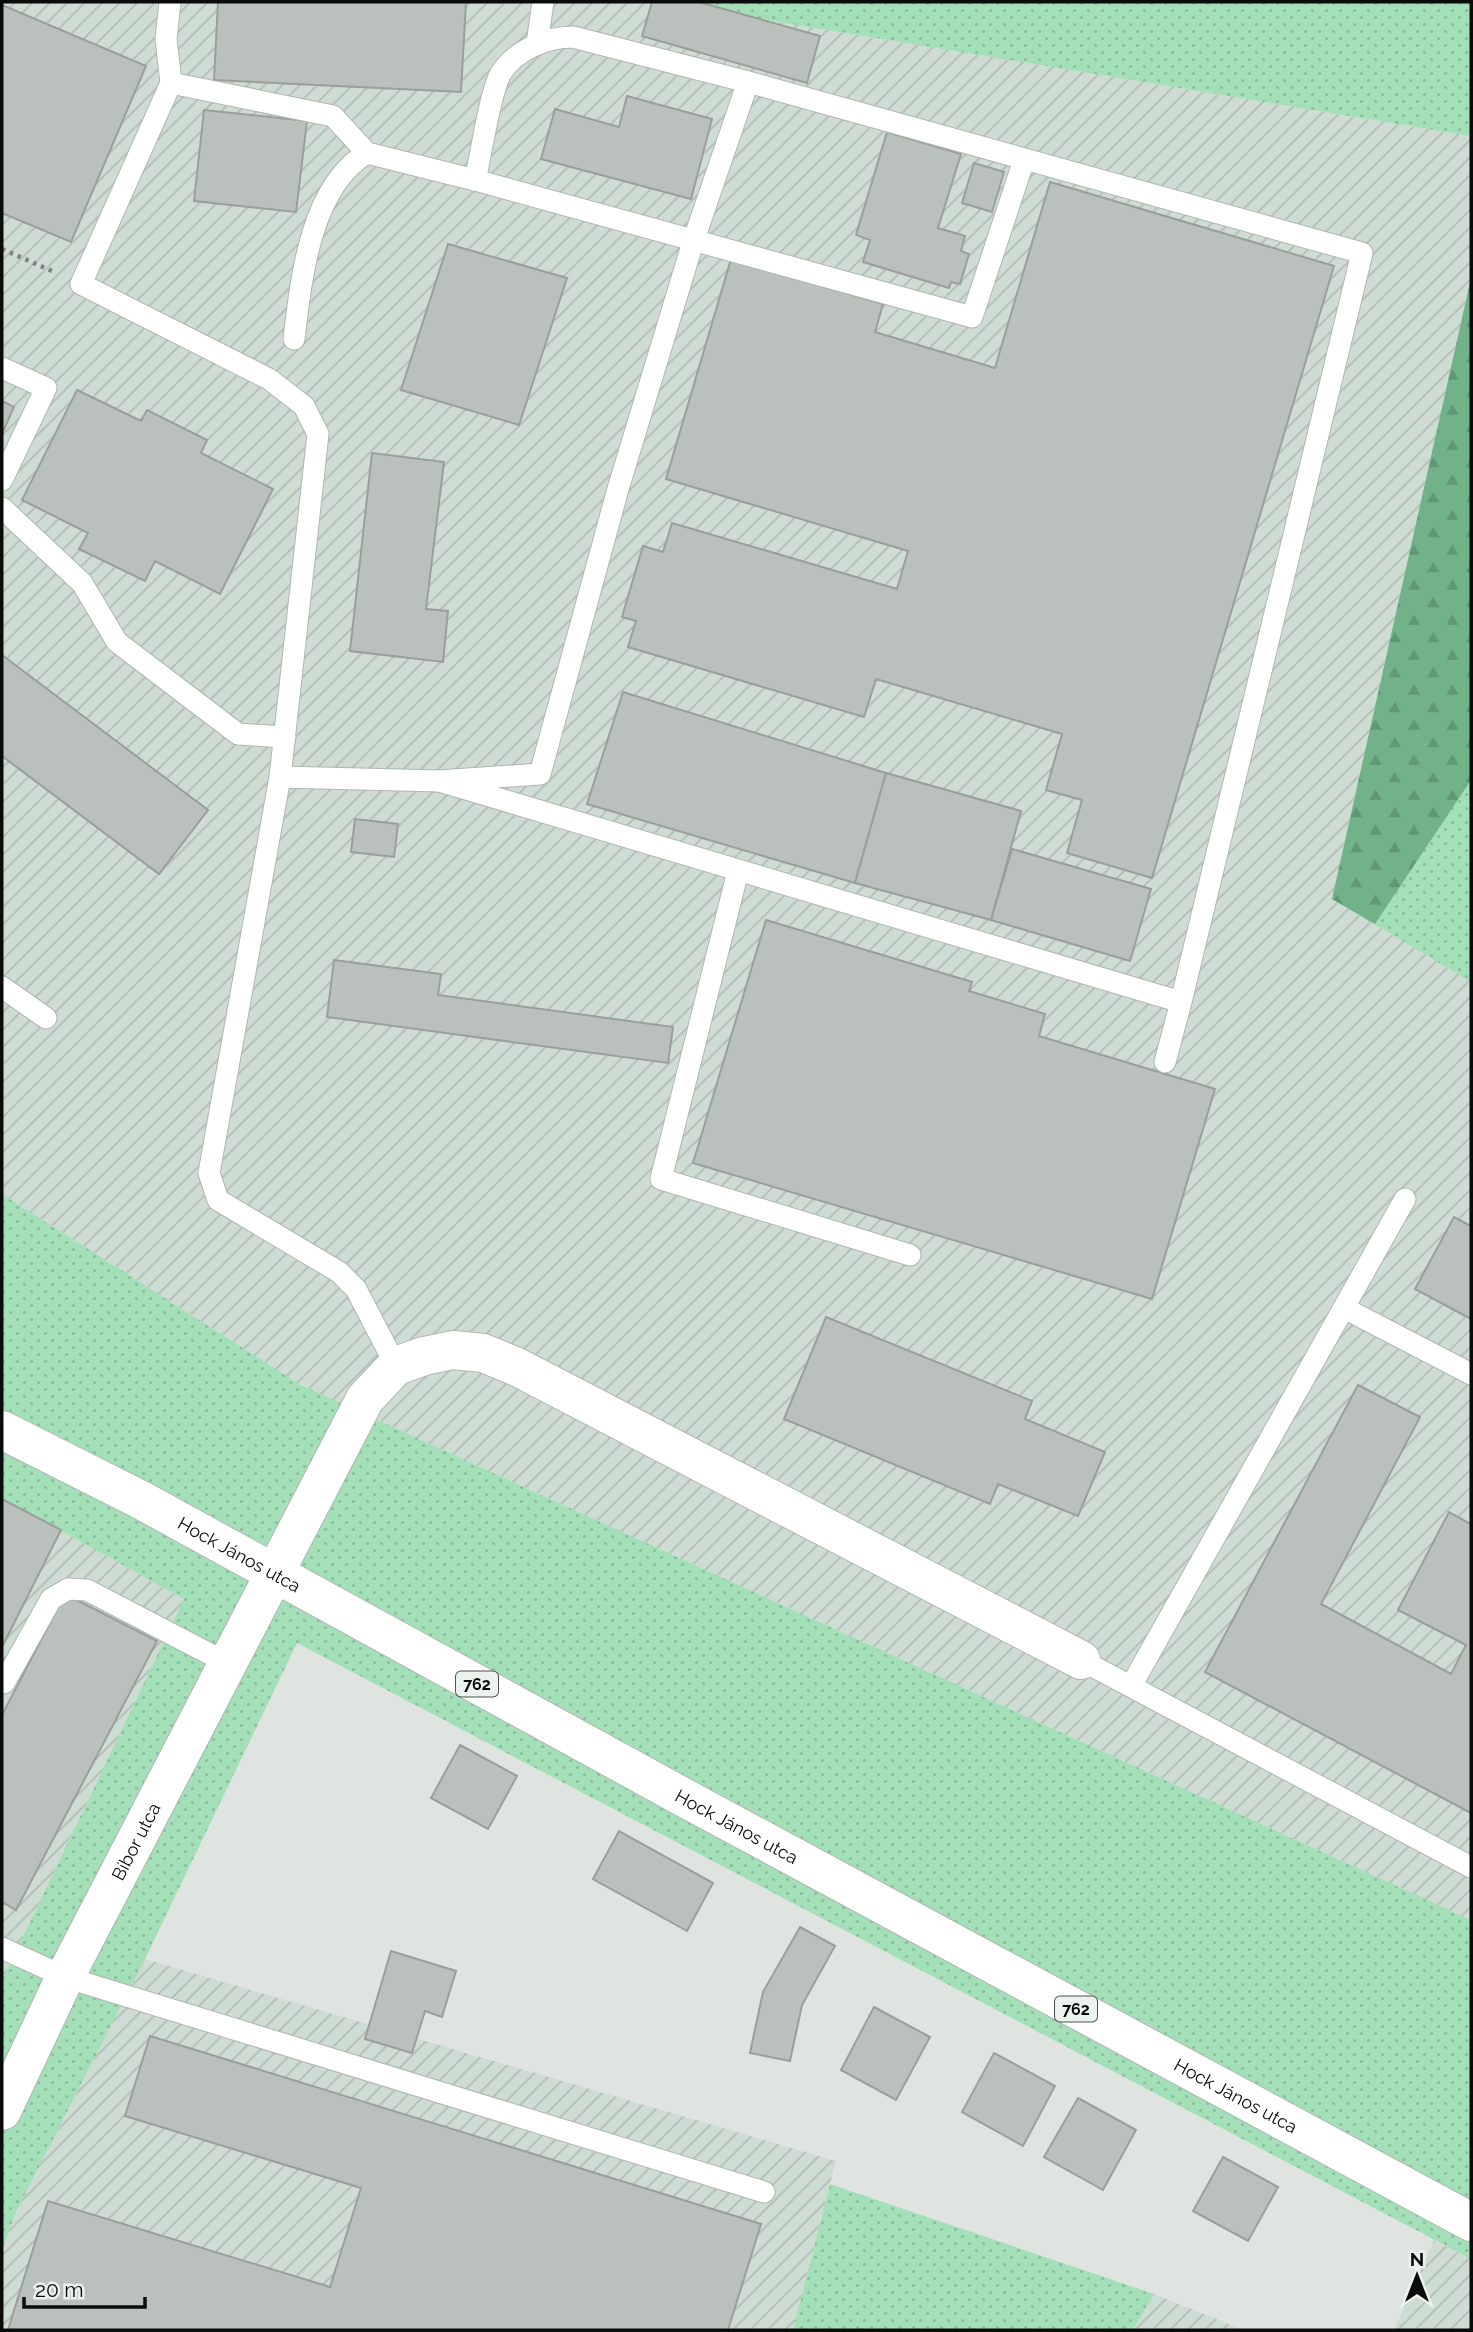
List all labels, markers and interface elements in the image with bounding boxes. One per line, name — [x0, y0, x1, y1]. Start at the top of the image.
street label: Hock János utca — [175, 1512, 304, 1596]
road number: 762 — [456, 1672, 498, 1696]
street label: Hock János utca — [672, 1785, 802, 1868]
street label: Bíbor utca — [107, 1799, 164, 1884]
road number: 762 — [1055, 1996, 1097, 2022]
street label: Hock János utca — [1171, 2054, 1301, 2137]
north arrow — [1382, 2241, 1452, 2311]
text: N — [1410, 2248, 1424, 2270]
scale bar — [24, 2266, 145, 2310]
text: 20 m — [35, 2277, 83, 2302]

